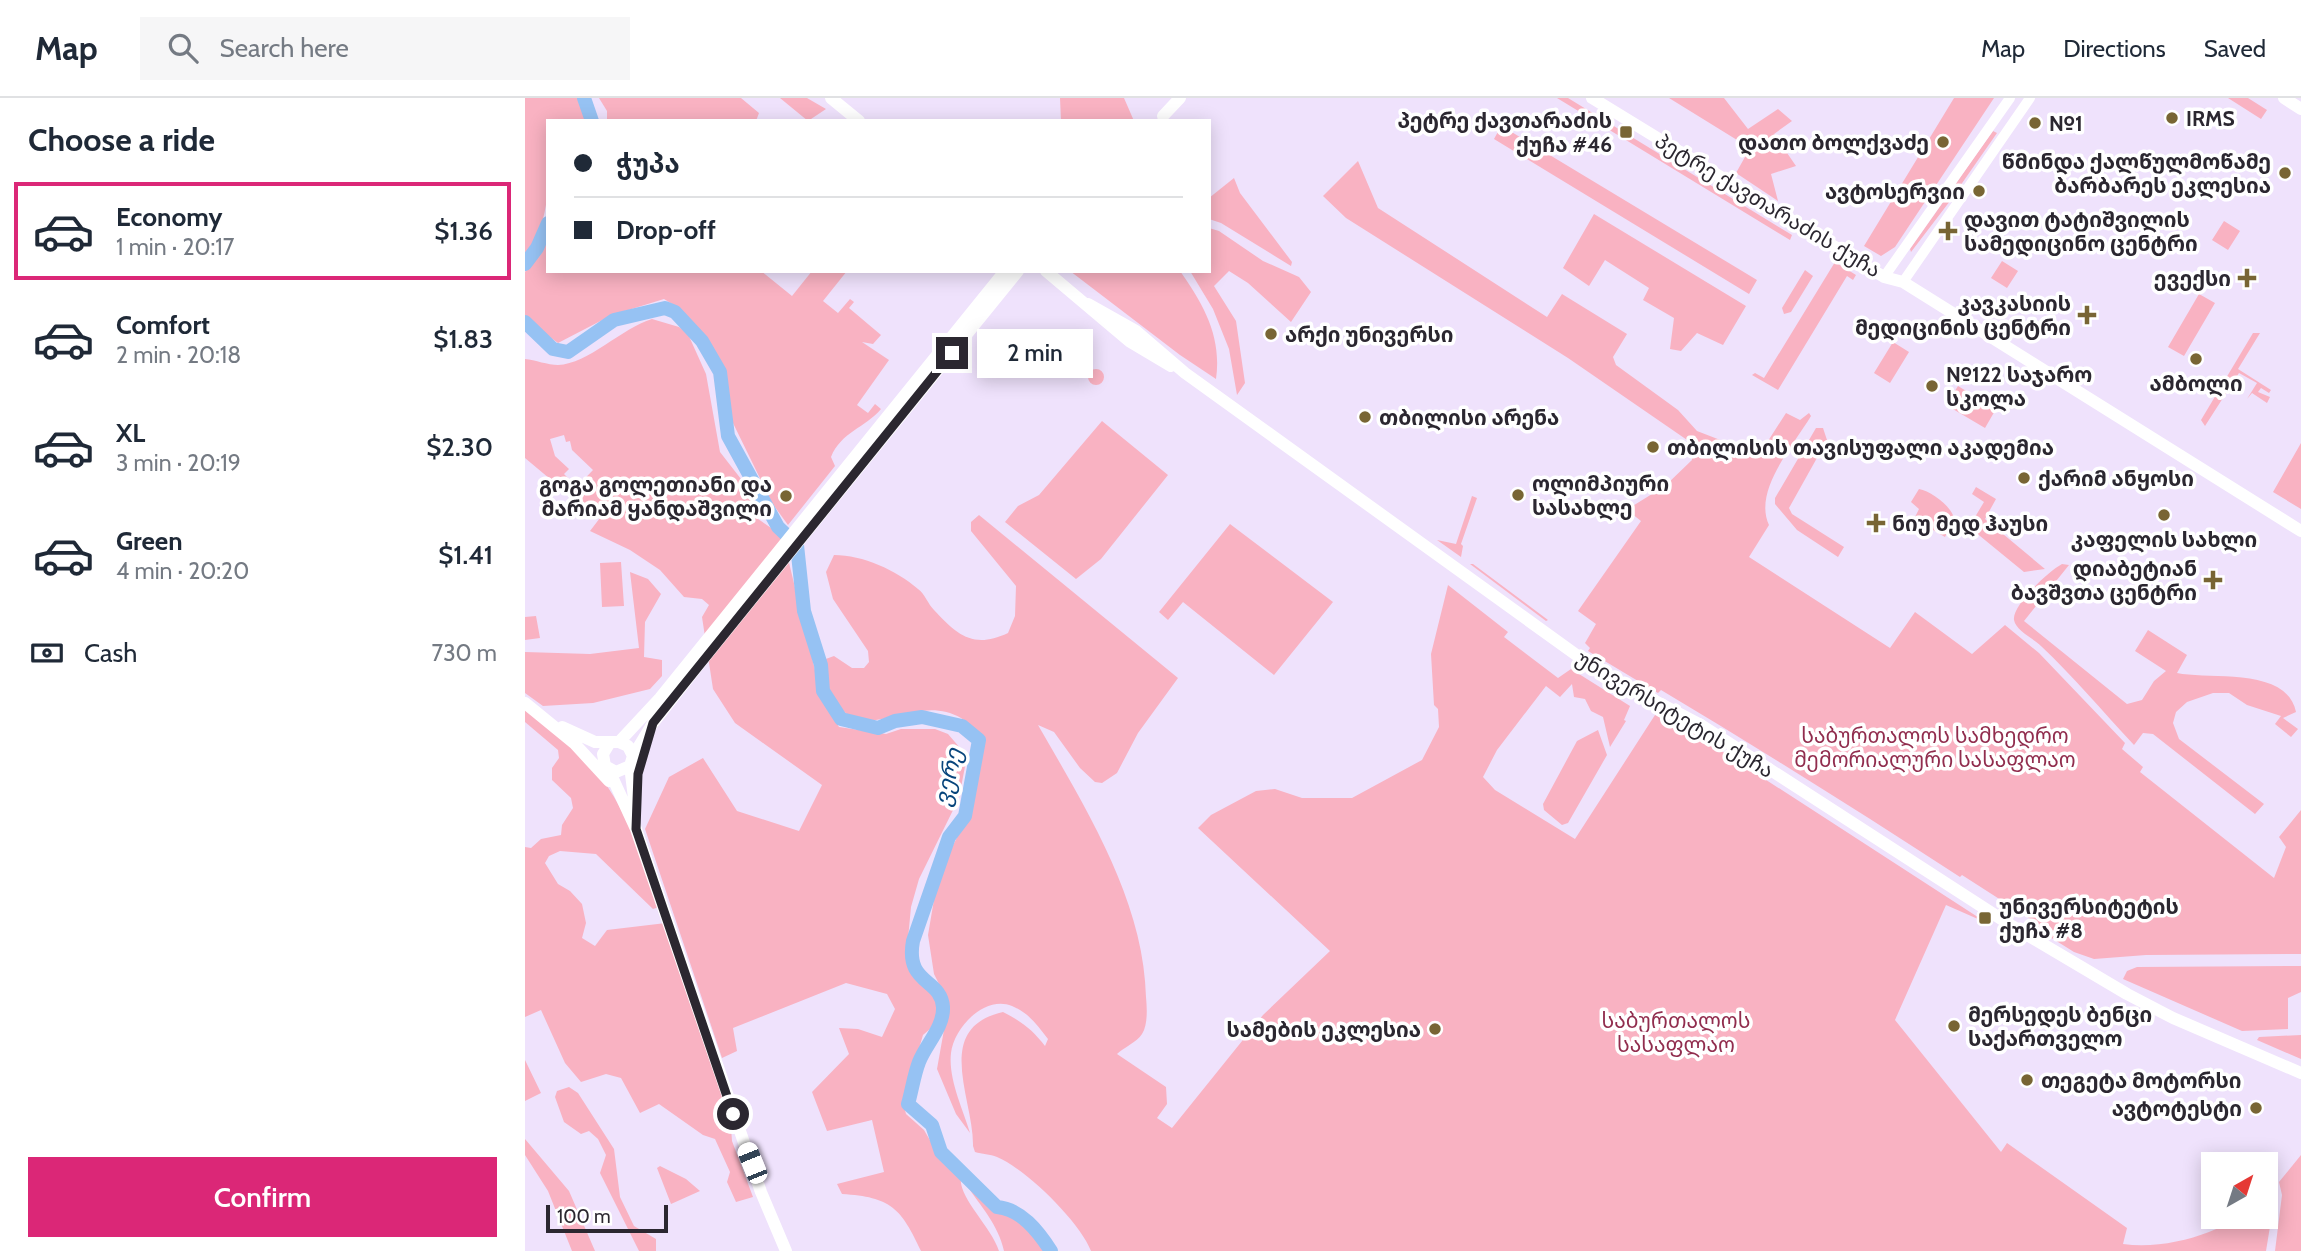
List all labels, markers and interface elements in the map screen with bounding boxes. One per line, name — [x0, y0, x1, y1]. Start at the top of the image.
search box — [140, 17, 630, 80]
text: Map — [35, 28, 98, 68]
icon: search — [164, 29, 202, 67]
text: Search here — [220, 32, 349, 64]
text: Map — [1981, 34, 2025, 63]
text: Directions — [2063, 34, 2166, 63]
text: Saved — [2204, 34, 2266, 63]
place label: IRMS — [2186, 106, 2235, 131]
place label: პეტრე ქავთარაძის ქუჩა #46 — [1398, 108, 1612, 157]
marker: IRMS — [2164, 110, 2180, 126]
place label: №1 — [2049, 111, 2083, 136]
marker: №1 — [2027, 115, 2043, 131]
text: Choose a ride — [28, 120, 215, 159]
marker: პეტრე ქავთარაძის ქუჩა #46 — [1618, 124, 1634, 140]
street label: პეტრე ქავთარაძის ქუჩა — [1651, 128, 1885, 282]
place label: დათო ბოლქვაძე — [1738, 130, 1929, 156]
marker: დათო ბოლქვაძე — [1935, 134, 1951, 150]
text: ჭუპა — [616, 148, 680, 180]
place label: წმინდა ქალწულმოწამე ბარბარეს ეკლესია — [2002, 149, 2271, 199]
marker: წმინდა ქალწულმოწამე ბარბარეს ეკლესია — [2277, 165, 2293, 181]
place label: ავტოსერვიი — [1825, 179, 1965, 204]
marker: ავტოსერვიი — [1971, 183, 1987, 199]
icon: car — [32, 200, 95, 263]
text: Economy — [116, 201, 222, 233]
place label: დავით ტატიშვილის სამედიცინო ცენტრი — [1964, 207, 2198, 257]
text: Drop-off — [616, 214, 716, 246]
text: $1.36 — [434, 215, 493, 247]
marker: დავით ტატიშვილის სამედიცინო ცენტრი — [1938, 221, 1958, 241]
text: 1 min · 20:17 — [116, 233, 234, 261]
place label: ევექსი — [2154, 266, 2231, 291]
marker: ევექსი — [2237, 268, 2257, 288]
place label: კავკასიის მედიცინის ცენტრი — [1855, 291, 2071, 341]
marker: კავკასიის მედიცინის ცენტრი — [2077, 305, 2097, 325]
icon: car — [32, 308, 95, 371]
text: Comfort — [116, 309, 210, 341]
place label: არქი უნივერსი — [1285, 322, 1453, 347]
text: $1.83 — [433, 323, 493, 355]
marker: არქი უნივერსი — [1263, 326, 1279, 342]
callout: 2 min — [977, 328, 1092, 378]
route end — [936, 337, 968, 369]
text: 2 min — [1007, 339, 1063, 367]
text: 2 min · 20:18 — [116, 341, 241, 369]
marker: ამბოლი — [2188, 351, 2204, 367]
place label: №122 საჯარო სკოლა — [1946, 362, 2092, 412]
place label: ამბოლი — [2149, 371, 2243, 397]
marker: №122 საჯარო სკოლა — [1924, 378, 1940, 394]
place label: თბილისი არენა — [1379, 405, 1559, 431]
marker: თბილისი არენა — [1357, 409, 1373, 425]
icon: car — [32, 416, 95, 479]
text: XL — [116, 417, 145, 449]
text: $2.30 — [426, 431, 493, 463]
place label: თბილისის თავისუფალი აკადემია — [1667, 435, 2054, 461]
marker: თბილისის თავისუფალი აკადემია — [1645, 439, 1661, 455]
text: 3 min · 20:19 — [116, 449, 241, 477]
place label: ქარიმ ანყოსი — [2038, 466, 2194, 491]
marker: ქარიმ ანყოსი — [2016, 470, 2032, 486]
place label: ოლიმპიური სასახლე — [1532, 471, 1669, 521]
place label: გოგა გოლეთიანი და მარიამ ყანდაშვილი — [539, 472, 772, 522]
marker: ოლიმპიური სასახლე — [1510, 487, 1526, 503]
marker: გოგა გოლეთიანი და მარიამ ყანდაშვილი — [778, 488, 794, 504]
marker: კაფელის სახლი — [2156, 507, 2172, 523]
place label: ნიუ მედ ჰაუსი — [1892, 511, 2048, 537]
marker: ნიუ მედ ჰაუსი — [1866, 513, 1886, 533]
icon: car — [32, 524, 95, 587]
text: Green — [116, 525, 183, 557]
place label: კაფელის სახლი — [2071, 527, 2257, 553]
text: $1.41 — [438, 539, 493, 571]
place label: დიაბეტიან ბავშვთა ცენტრი — [2011, 556, 2197, 605]
text: 4 min · 20:20 — [116, 557, 249, 585]
marker: დიაბეტიან ბავშვთა ცენტრი — [2203, 570, 2223, 590]
icon: cash — [28, 634, 66, 672]
text: Cash — [84, 637, 137, 669]
text: 730 m — [432, 639, 497, 667]
street label: უნივერსიტეტის ქუჩა — [1572, 645, 1778, 783]
park label: საბურთალოს სამხედრო მემორიალური სასაფლაო — [1794, 723, 2076, 773]
water label: ვერე — [928, 744, 969, 809]
place label: უნივერსიტეტის ქუჩა #8 — [1999, 894, 2179, 943]
marker: უნივერსიტეტის ქუჩა #8 — [1977, 910, 1993, 926]
place label: მერსედეს ბენცი საქართველო — [1968, 1002, 2152, 1052]
park label: საბურთალოს სასაფლაო — [1602, 1008, 1750, 1058]
place label: სამების ეკლესია — [1227, 1017, 1421, 1043]
marker: მერსედეს ბენცი საქართველო — [1946, 1018, 1962, 1034]
marker: სამების ეკლესია — [1427, 1021, 1443, 1037]
place label: თეგეტა მოტორსი — [2041, 1068, 2242, 1093]
marker: თეგეტა მოტორსი — [2019, 1072, 2035, 1088]
place label: ავტოტესტი — [2112, 1096, 2242, 1121]
route start — [717, 1098, 749, 1130]
marker: ავტოტესტი — [2248, 1100, 2264, 1116]
car — [735, 1140, 770, 1186]
north arrow — [2201, 1152, 2279, 1228]
map controls — [2201, 1152, 2278, 1229]
button: Confirm — [28, 1157, 497, 1237]
scale bar — [546, 1202, 669, 1234]
text: 100 m — [557, 1205, 611, 1228]

